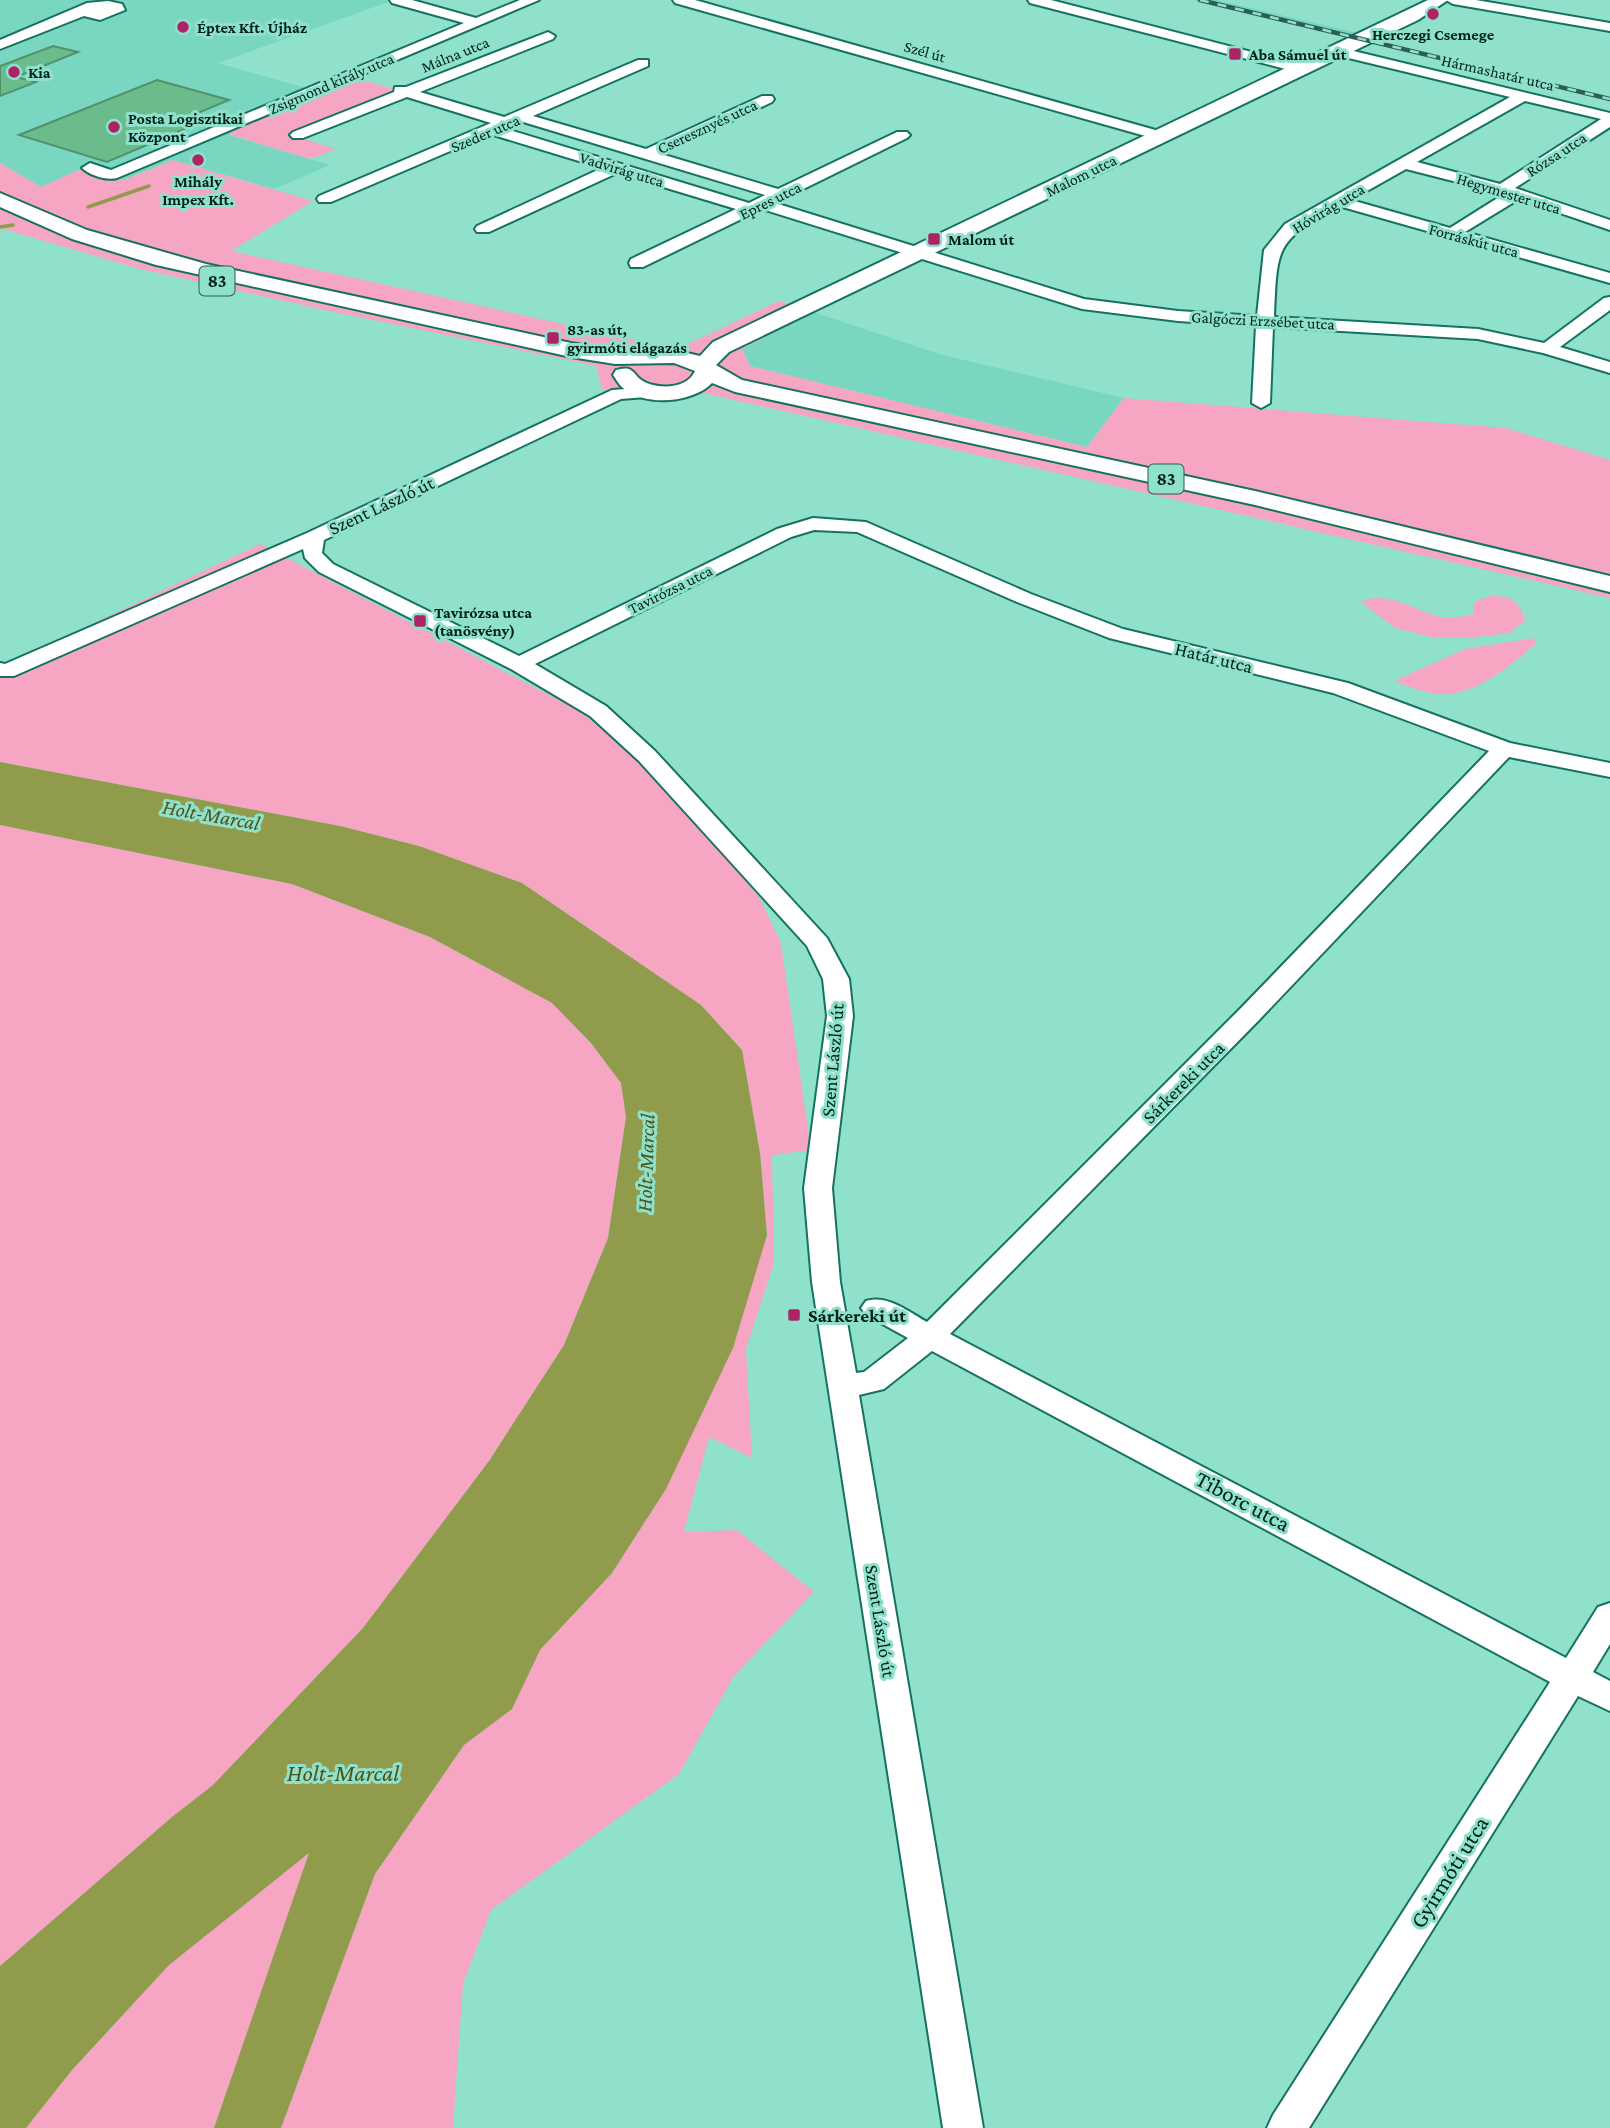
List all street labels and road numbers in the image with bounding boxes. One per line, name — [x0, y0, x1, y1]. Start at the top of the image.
street label: Málna utca — [419, 33, 492, 76]
street label: Szél út — [902, 37, 948, 66]
street label: Zsigmond király utca — [266, 49, 397, 118]
street label: Hármashatár utca — [1440, 51, 1556, 94]
street label: Cseresznyés utca — [655, 96, 761, 158]
street label: Szeder utca — [448, 111, 523, 156]
street label: Rózsa utca — [1523, 129, 1590, 180]
street label: Vadvirág utca — [577, 149, 667, 191]
street label: Malom utca — [1043, 151, 1120, 200]
street label: Hegymester utca — [1455, 170, 1563, 218]
street label: Epres utca — [737, 178, 805, 224]
street label: Hóvirág utca — [1289, 180, 1368, 237]
street label: Forráskút utca — [1427, 220, 1521, 261]
road number: 83 — [200, 267, 234, 296]
street label: Galgóczi Erzsébet utca — [1191, 308, 1336, 334]
road number: 83 — [1148, 464, 1184, 494]
street label: Szent László út — [325, 472, 438, 539]
street label: Tavirózsa utca — [625, 561, 716, 617]
street label: Határ utca — [1173, 638, 1255, 677]
street label: Szent László út — [817, 1002, 848, 1117]
street label: Sárkereki utca — [1138, 1037, 1229, 1128]
street label: Tiborc utca — [1191, 1465, 1295, 1537]
street label: Szent László út — [861, 1563, 900, 1679]
street label: Gyirmóti utca — [1404, 1811, 1494, 1933]

